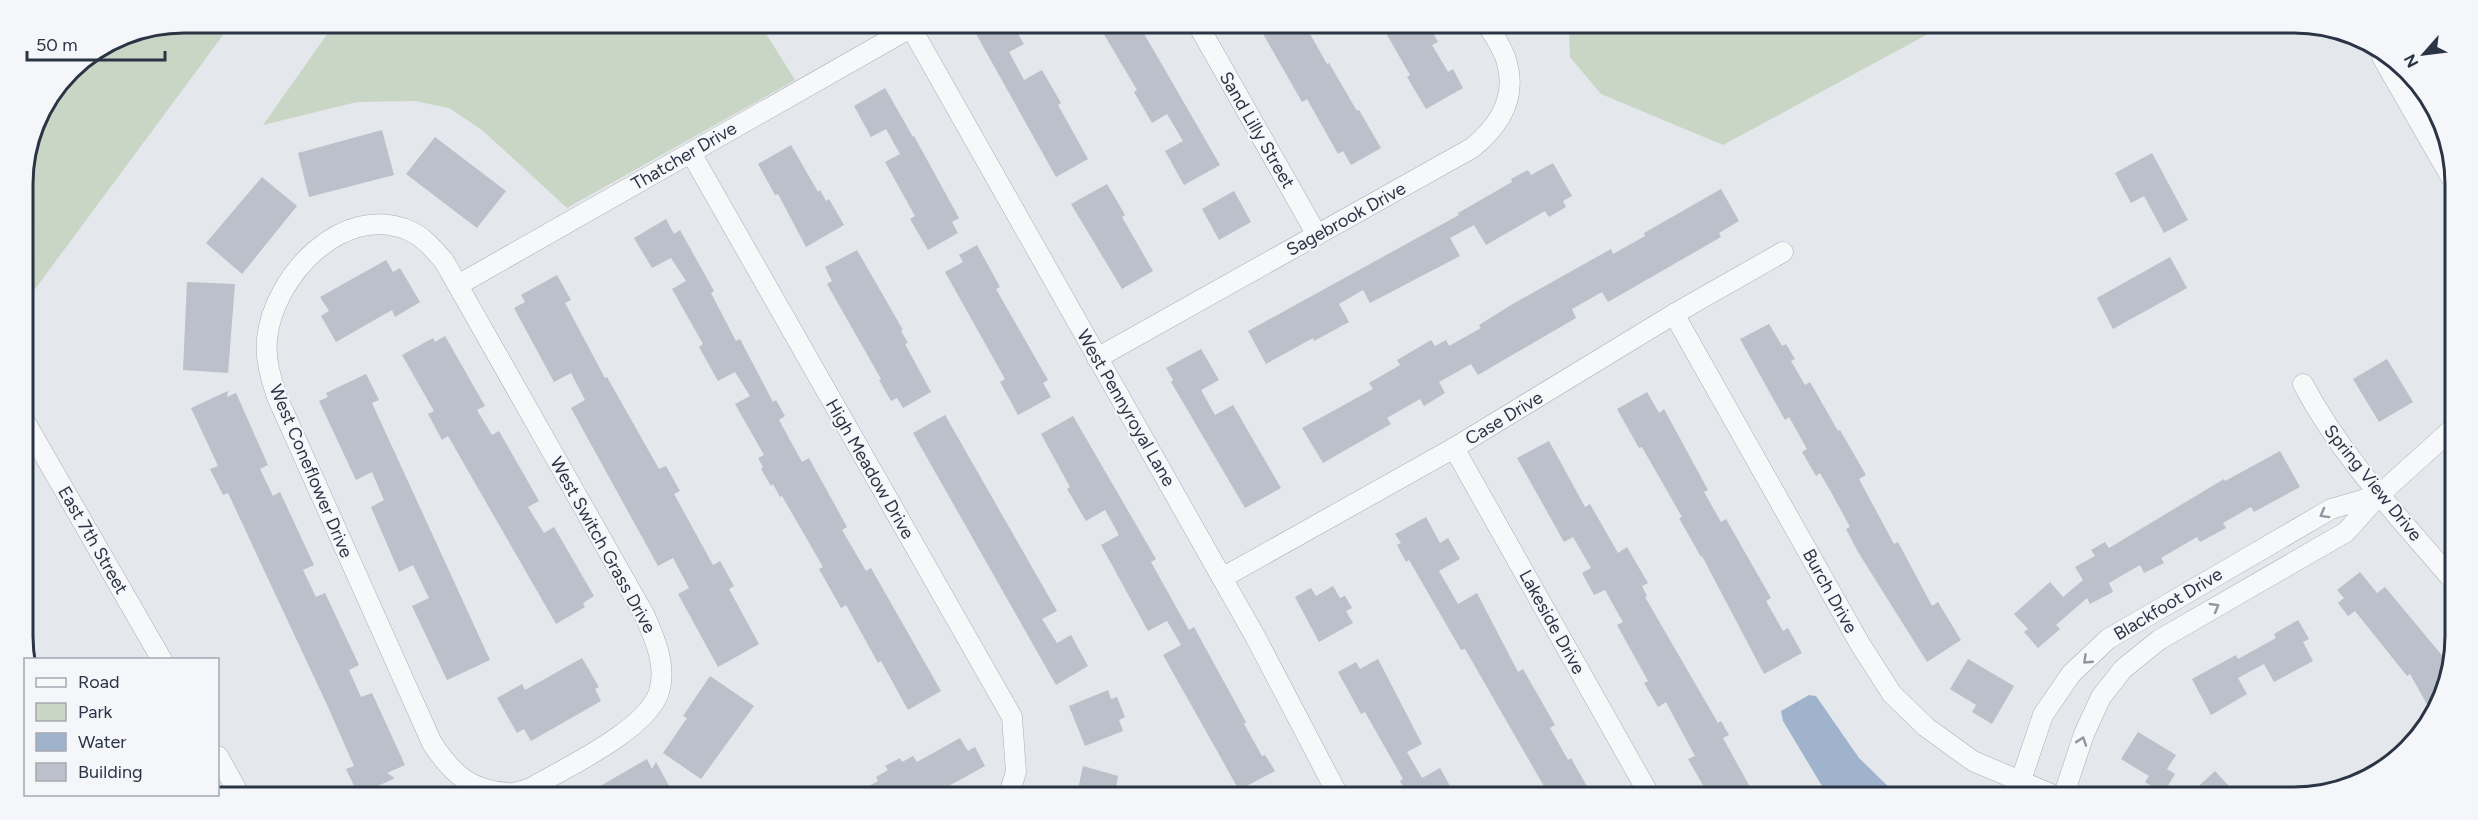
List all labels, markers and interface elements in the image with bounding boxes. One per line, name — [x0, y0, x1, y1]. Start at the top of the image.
scale bar — [27, 24, 165, 62]
north arrow — [2394, 24, 2454, 84]
text: 50 m — [36, 34, 78, 56]
text: N — [2400, 51, 2422, 71]
street label: Sand Lilly Street — [1215, 68, 1299, 192]
street label: Thatcher Drive — [628, 117, 741, 195]
street label: Sagebrook Drive — [1283, 177, 1410, 261]
street label: West Pennyroyal Lane — [1072, 326, 1180, 490]
street label: West Coneflower Drive — [265, 381, 358, 561]
street label: Case Drive — [1461, 386, 1547, 450]
street label: High Meadow Drive — [821, 395, 919, 543]
street label: Spring View Drive — [2319, 420, 2427, 546]
street label: West Switch Grass Drive — [545, 453, 661, 637]
street label: East 7th Street — [53, 482, 133, 598]
one-way arrow — [2319, 507, 2330, 518]
street label: Burch Drive — [1798, 545, 1862, 637]
street label: Blackfoot Drive — [2110, 563, 2226, 645]
street label: Lakeside Drive — [1514, 566, 1590, 678]
one-way arrow — [2209, 603, 2219, 614]
one-way arrow — [2083, 652, 2094, 663]
legend — [24, 658, 219, 796]
text: Road — [78, 671, 119, 693]
text: Park — [78, 701, 113, 723]
text: Water — [78, 731, 126, 753]
one-way arrow — [2074, 736, 2087, 747]
text: Building — [78, 761, 143, 783]

